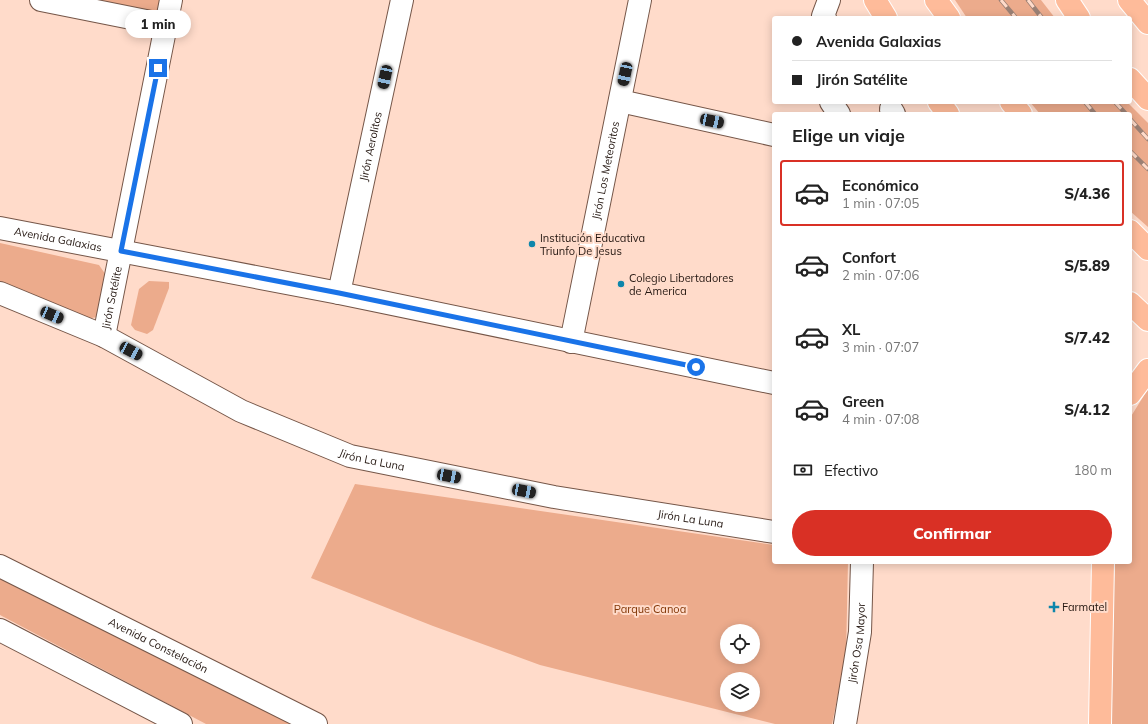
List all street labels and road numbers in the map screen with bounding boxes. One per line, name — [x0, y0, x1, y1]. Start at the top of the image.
street label: Jirón Aerolitos — [356, 110, 385, 182]
street label: Jirón Los Meteoritos — [589, 120, 622, 221]
street label: Avenida Galaxias — [13, 224, 103, 254]
street label: Jirón Satélite — [98, 265, 125, 331]
street label: Jirón La Luna — [337, 445, 406, 474]
street label: Jirón La Luna — [657, 507, 725, 531]
street label: Jirón Osa Mayor — [845, 602, 868, 684]
street label: Avenida Constelación — [106, 614, 211, 676]

